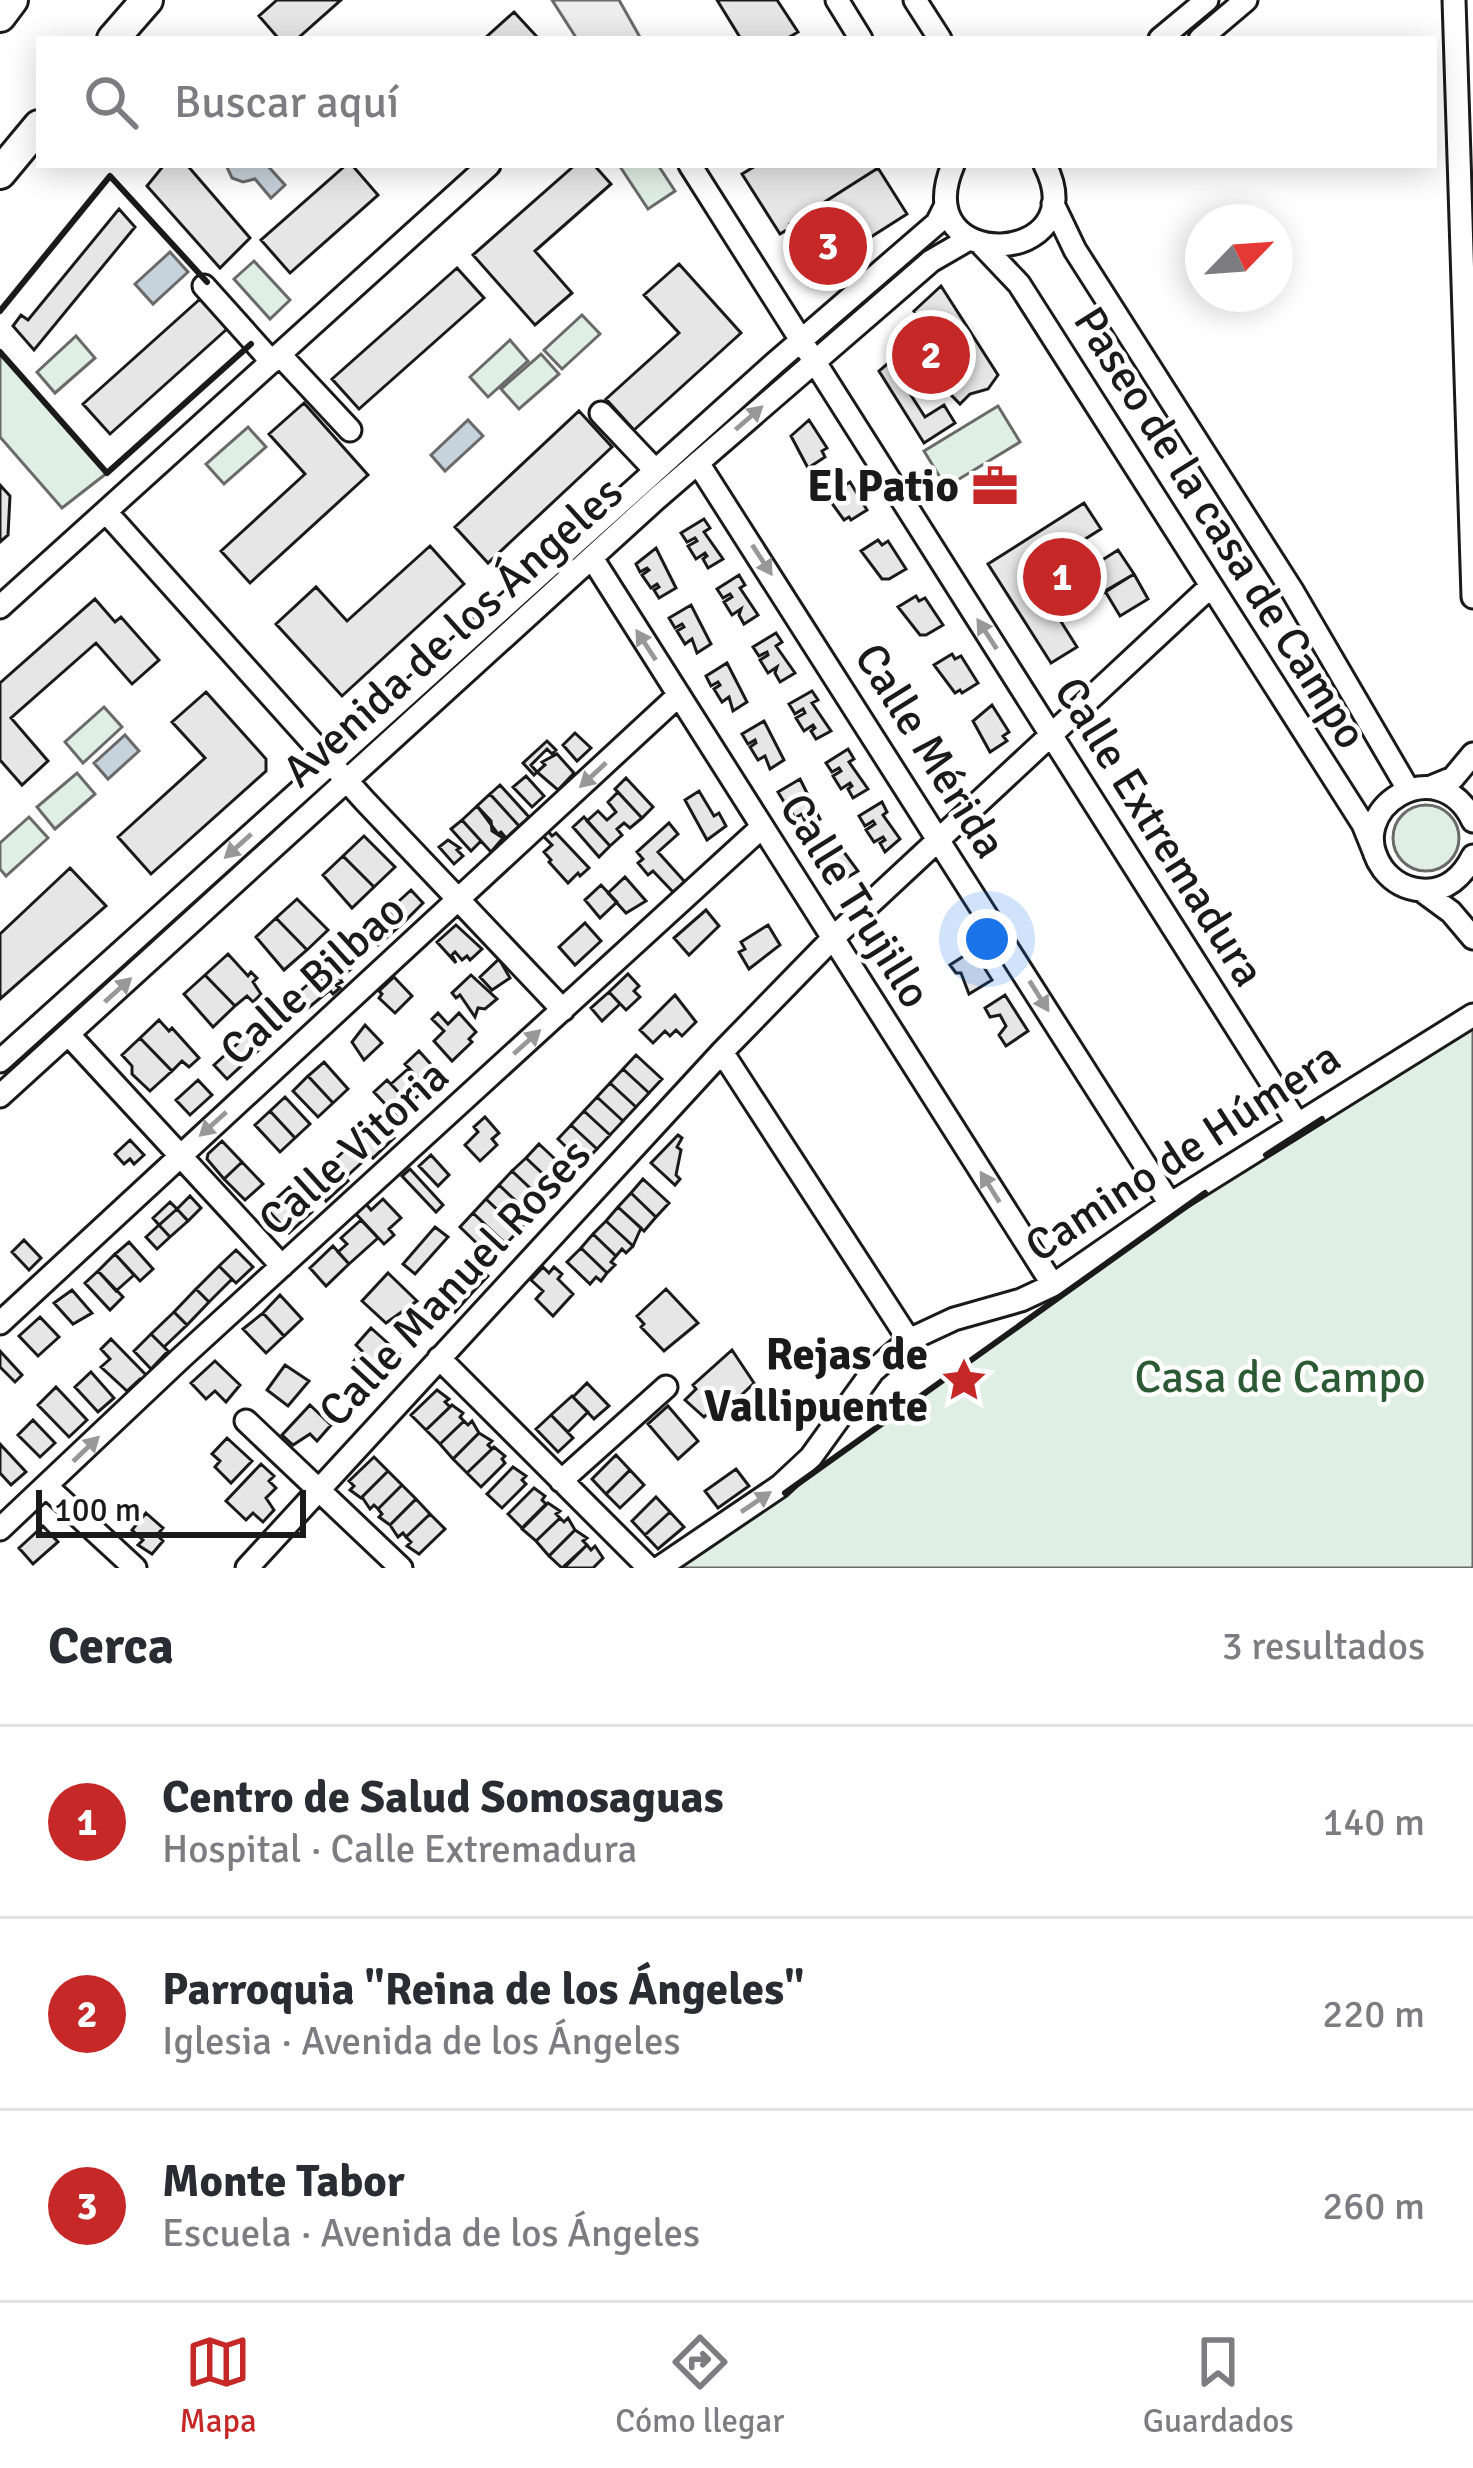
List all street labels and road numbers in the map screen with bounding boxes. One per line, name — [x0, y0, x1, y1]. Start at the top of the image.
street label: Paseo de la casa de Campo — [1061, 297, 1379, 759]
street label: Avenida de los Ángeles — [272, 465, 634, 799]
street label: Calle Mérida — [842, 634, 1018, 868]
street label: Calle Extremadura — [1042, 667, 1276, 997]
street label: Calle Trujillo — [768, 784, 942, 1018]
street label: Calle Bilbao — [209, 883, 417, 1077]
street label: Camino de Húmera — [1015, 1030, 1351, 1274]
street label: Calle Vitoria — [248, 1048, 460, 1248]
street label: Calle Manuel Roses — [308, 1128, 602, 1438]

